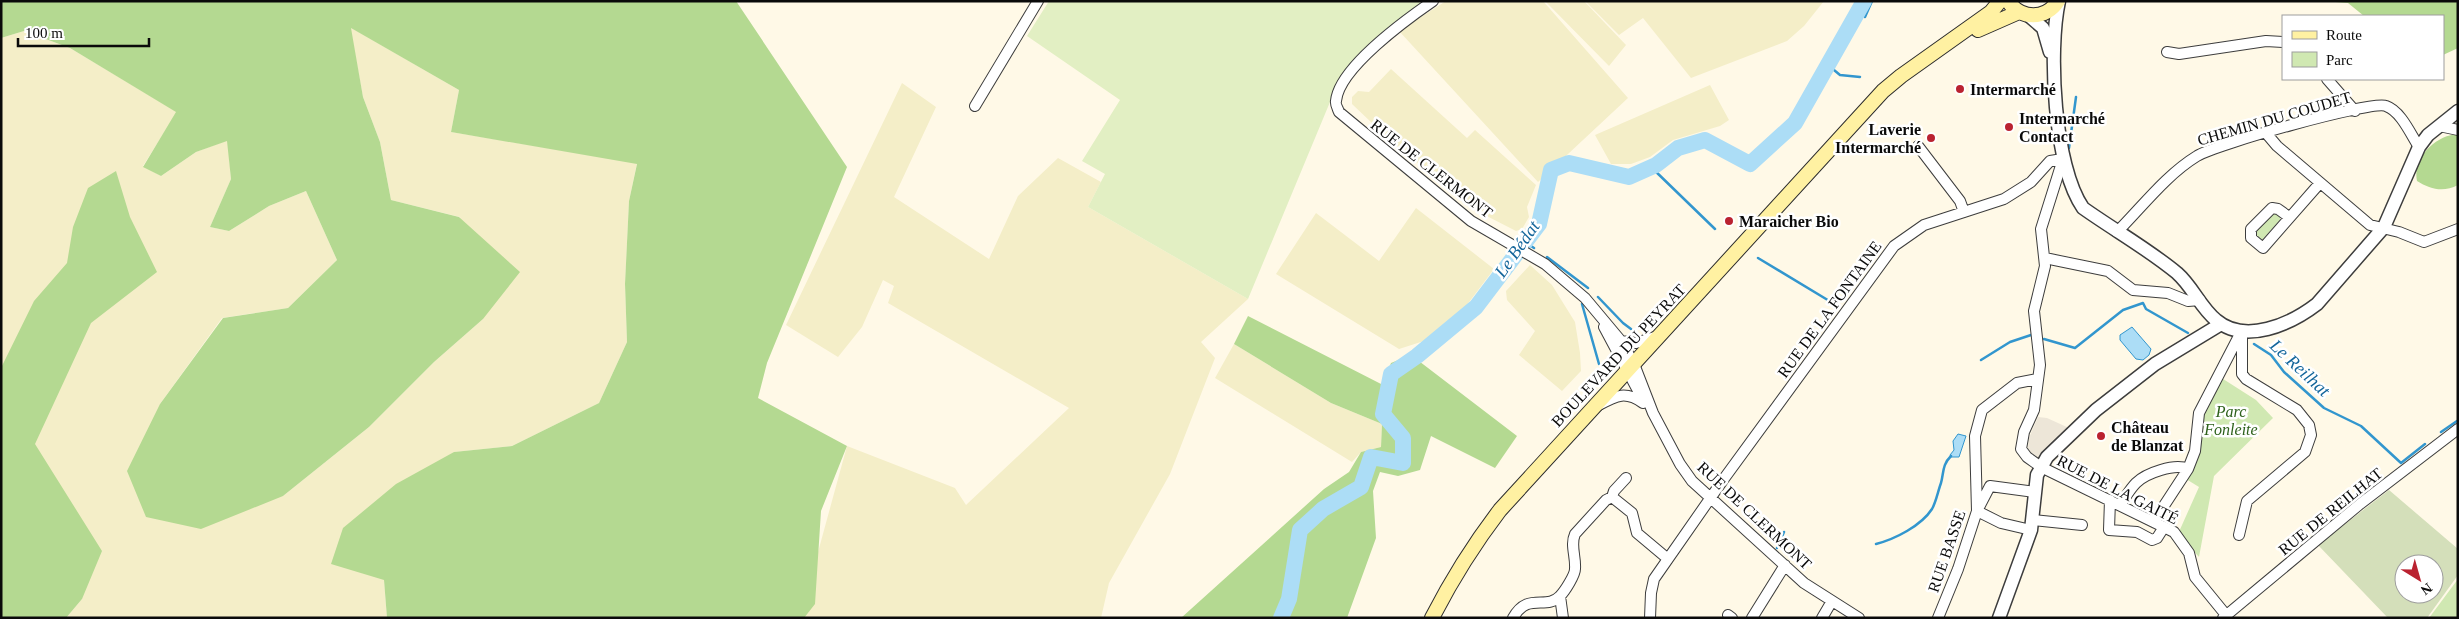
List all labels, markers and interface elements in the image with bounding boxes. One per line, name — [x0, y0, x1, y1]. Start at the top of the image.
scale bar — [18, 15, 149, 47]
legend — [2282, 15, 2444, 80]
text: 100 m — [25, 25, 63, 41]
text: Route — [2326, 27, 2362, 43]
text: Parc — [2326, 52, 2353, 68]
place label: Intermarché — [1970, 81, 2056, 98]
marker: Intermarché — [1954, 83, 1966, 95]
street label: CHEMIN DU COUDET — [2195, 88, 2353, 149]
place label: Intermarché Contact — [2019, 110, 2105, 145]
street label: RUE DE CLERMONT — [1368, 116, 1496, 221]
place label: Laverie Intermarché — [1835, 121, 1921, 156]
marker: Intermarché Contact — [2003, 121, 2015, 133]
marker: Laverie Intermarché — [1925, 132, 1937, 144]
place label: Maraicher Bio — [1739, 213, 1839, 230]
marker: Maraicher Bio — [1723, 215, 1735, 227]
water label: Le Bédat — [1490, 216, 1544, 282]
street label: RUE DE LA FONTAINE — [1774, 238, 1885, 381]
street label: BOULEVARD DU PEYRAT — [1548, 281, 1689, 430]
water label: Le Reilhat — [2265, 335, 2335, 401]
park label: Parc Fonleite — [2203, 403, 2258, 438]
place label: Château de Blanzat — [2111, 419, 2184, 454]
marker: Château de Blanzat — [2095, 430, 2107, 442]
street label: RUE DE LA GAITÉ — [2054, 451, 2182, 527]
street label: RUE DE CLERMONT — [1694, 458, 1815, 573]
street label: RUE DE REILHAT — [2275, 464, 2386, 558]
street label: RUE BASSE — [1924, 508, 1968, 594]
north arrow — [2394, 554, 2444, 604]
text: N — [2418, 580, 2435, 598]

